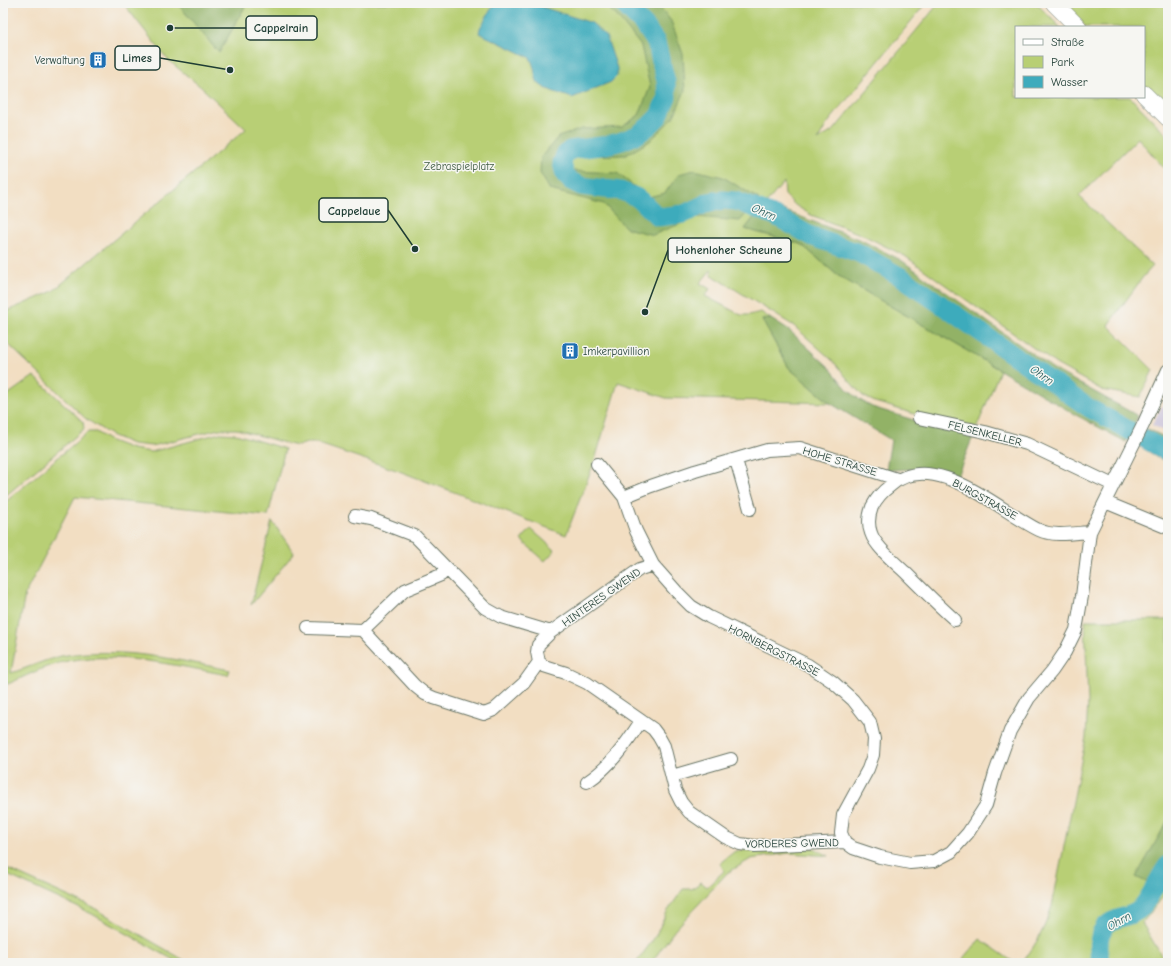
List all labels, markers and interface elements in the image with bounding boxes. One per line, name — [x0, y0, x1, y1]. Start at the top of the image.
callout: Cappelrain — [246, 16, 317, 40]
text: Cappelrain — [254, 21, 308, 35]
legend — [1015, 26, 1145, 98]
text: Straße — [1051, 35, 1084, 49]
callout: Limes — [115, 46, 160, 70]
building icon: Verwaltung — [88, 50, 108, 70]
text: Limes — [122, 51, 152, 65]
place label: Verwaltung — [35, 54, 85, 67]
text: Park — [1051, 55, 1074, 69]
text: Wasser — [1051, 75, 1088, 89]
park label: Zebraspielplatz — [424, 160, 494, 173]
callout: Cappelaue — [319, 198, 388, 222]
water label: Ohrn — [750, 201, 779, 224]
text: Cappelaue — [328, 204, 380, 218]
callout: Hohenloher Scheune — [668, 238, 791, 262]
text: Hohenloher Scheune — [676, 243, 783, 257]
building icon: Imkerpavillion — [560, 341, 580, 361]
place label: Imkerpavillion — [583, 345, 649, 358]
water label: Ohrn — [1028, 362, 1057, 388]
street label: FELSENKELLER — [947, 418, 1023, 449]
street label: HOHE STRASSE — [801, 444, 879, 479]
street label: BURGSTRASSE — [950, 476, 1020, 523]
street label: HINTERES GWEND — [559, 565, 643, 629]
street label: HORNBERGSTRASSE — [726, 622, 822, 679]
street label: VORDERES GWEND — [745, 836, 839, 851]
water label: Ohrn — [1104, 908, 1134, 933]

